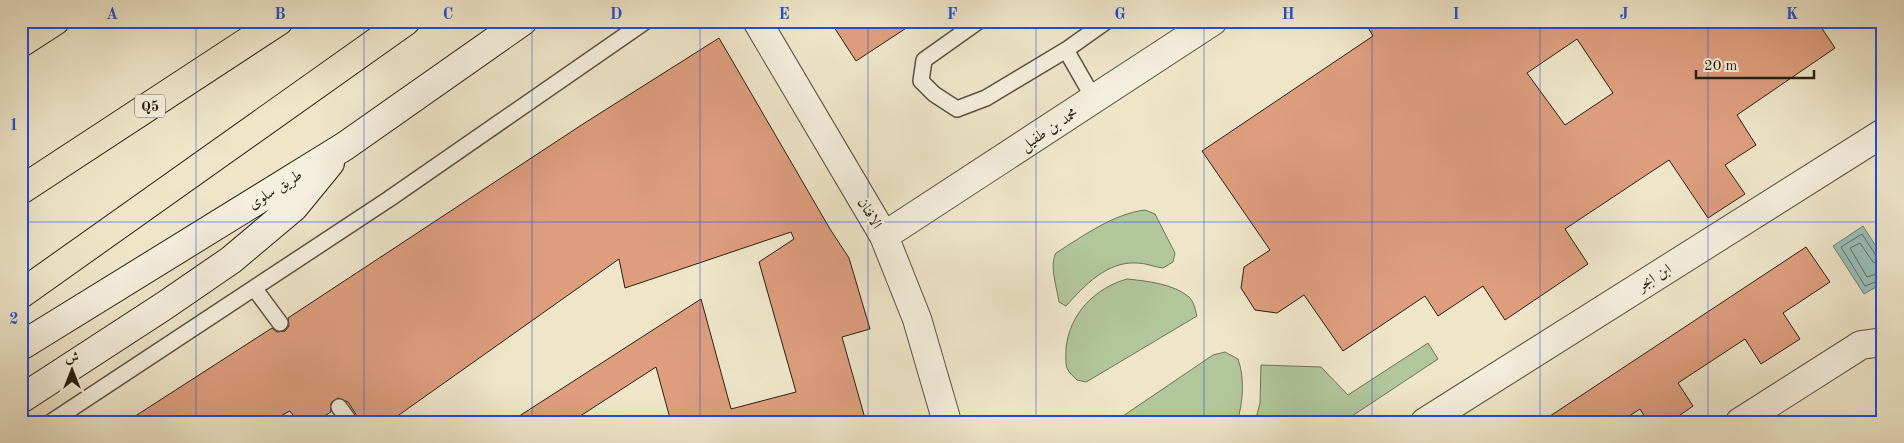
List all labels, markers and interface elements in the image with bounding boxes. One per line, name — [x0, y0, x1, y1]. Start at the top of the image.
text: A — [106, 7, 118, 23]
text: B — [274, 7, 286, 23]
text: C — [443, 7, 453, 23]
text: D — [610, 7, 622, 23]
text: E — [778, 7, 790, 23]
text: F — [947, 7, 958, 23]
text: G — [1114, 7, 1126, 23]
text: H — [1281, 7, 1295, 23]
text: I — [1452, 7, 1460, 23]
text: J — [1620, 7, 1629, 23]
text: K — [1786, 7, 1798, 23]
scale bar — [1696, 48, 1814, 80]
text: 20 m — [1704, 59, 1738, 74]
road number: Q5 — [135, 94, 165, 118]
street label: محمد بن طفيل — [1018, 106, 1083, 156]
text: 1 — [9, 118, 19, 134]
street label: طريق سلوى — [246, 168, 306, 213]
street label: الافنان — [854, 196, 884, 232]
street label: ابن ابجر — [1634, 262, 1675, 296]
text: 2 — [9, 312, 19, 328]
north arrow — [48, 346, 98, 396]
text: ش — [65, 351, 79, 365]

